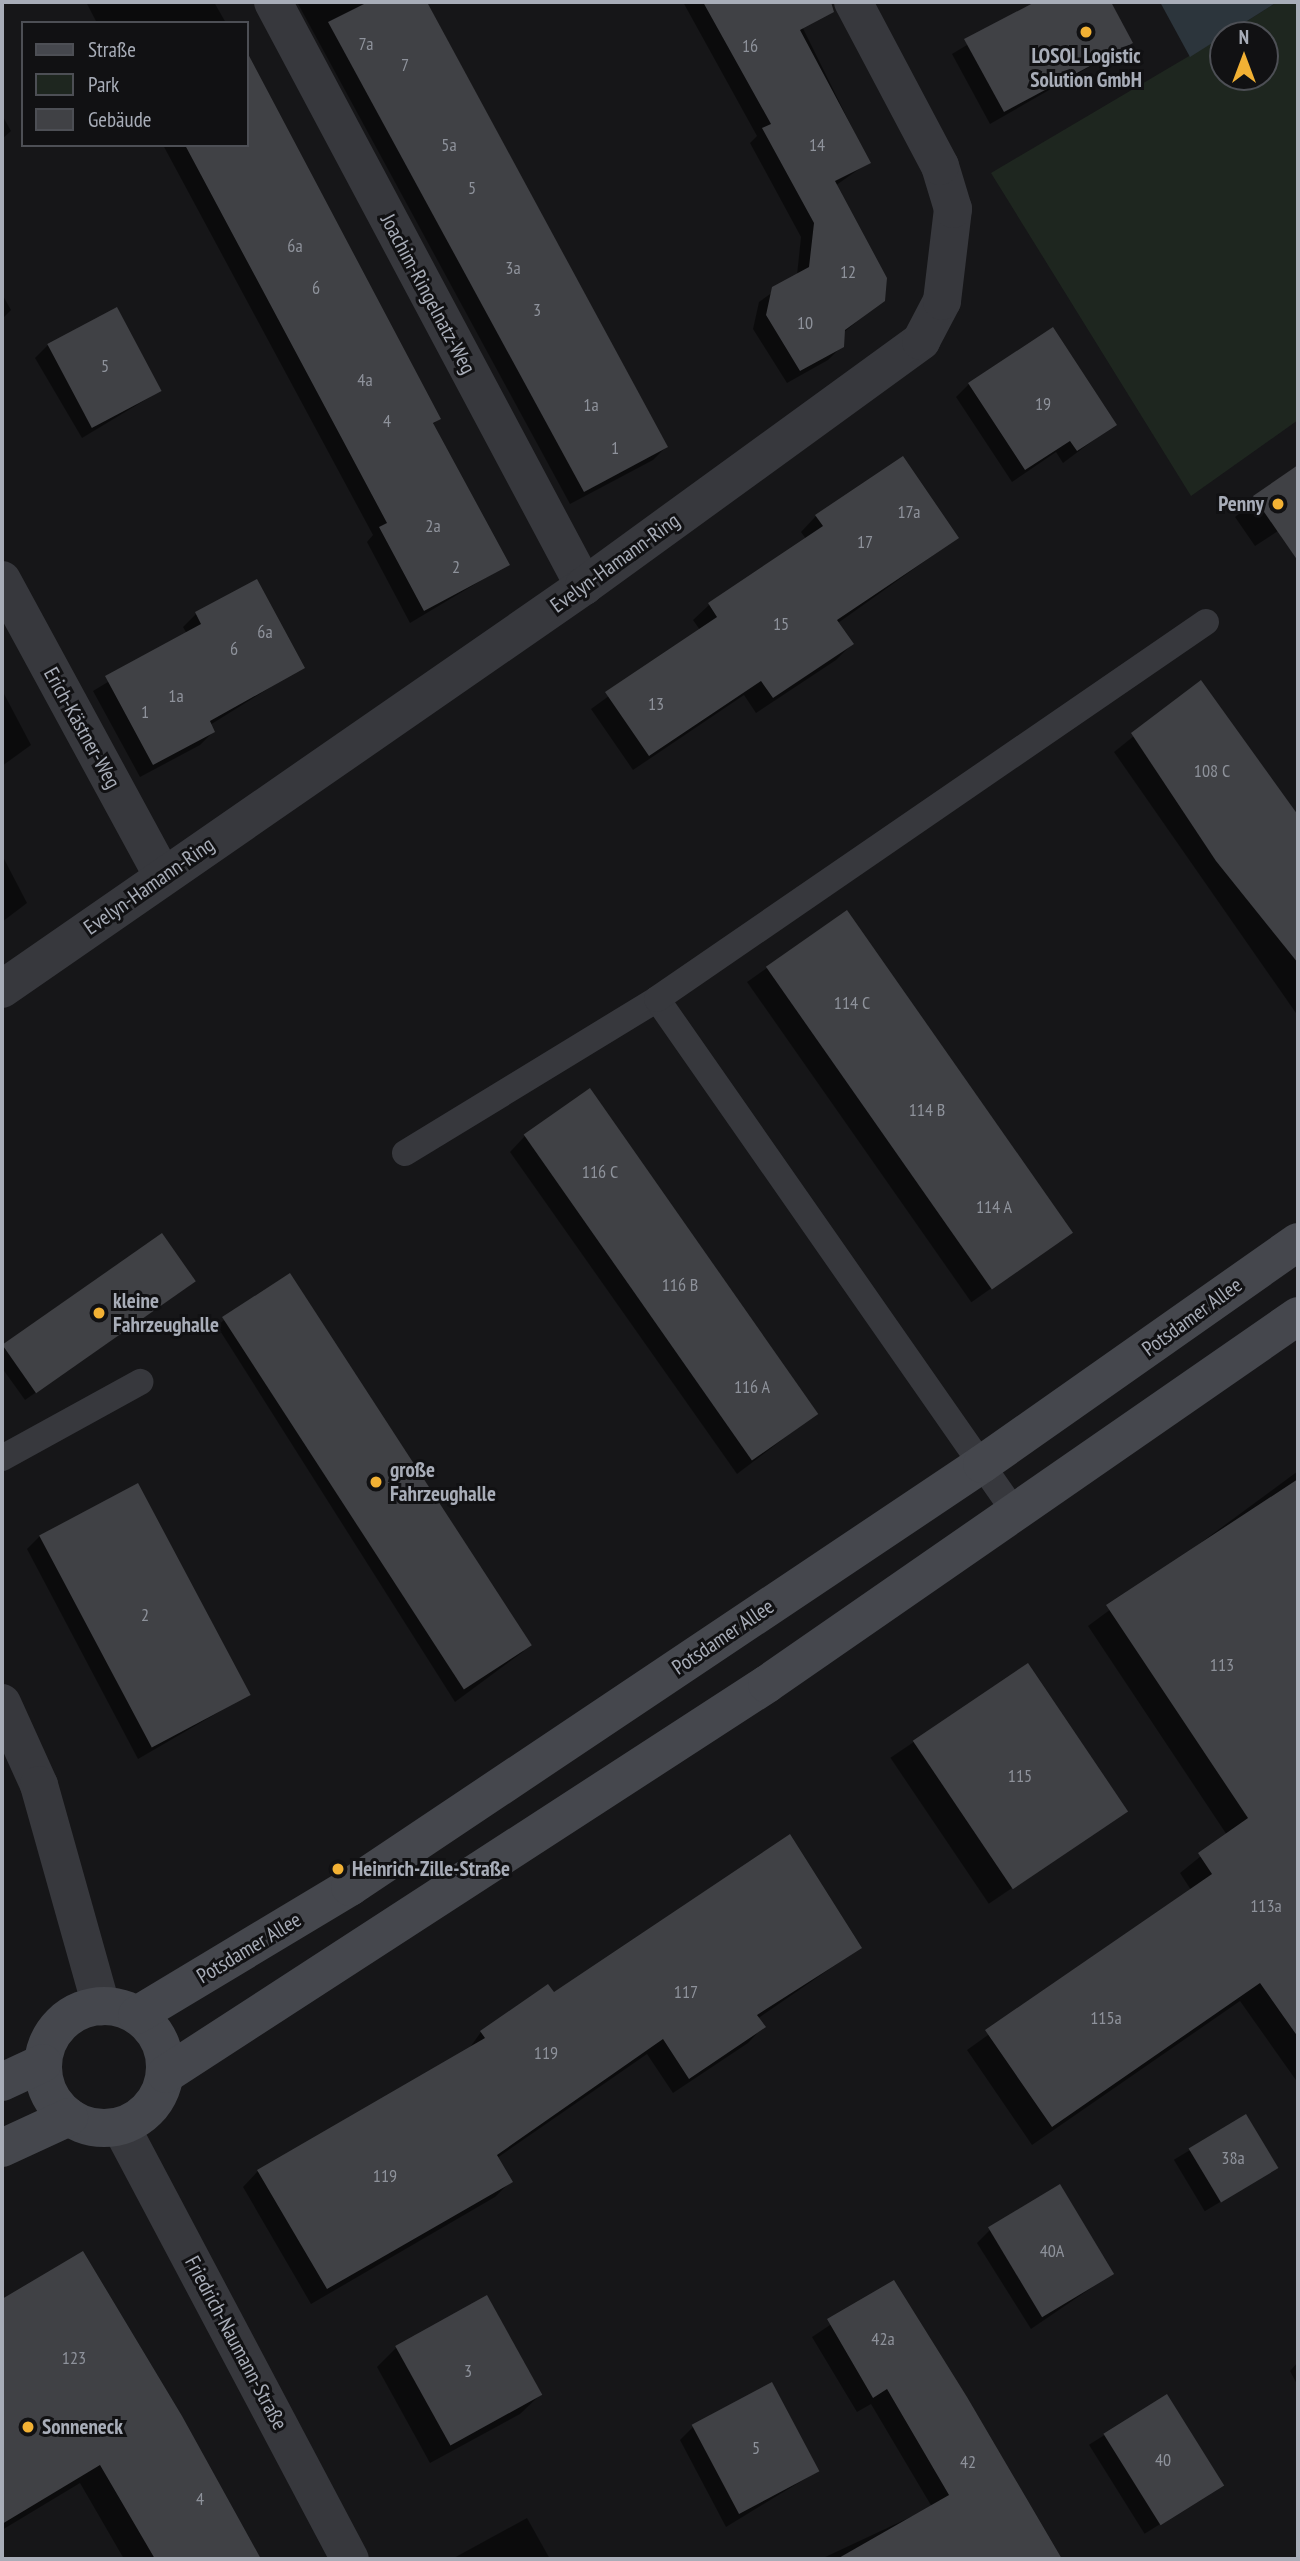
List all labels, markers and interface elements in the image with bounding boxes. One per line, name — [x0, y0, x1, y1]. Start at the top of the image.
legend — [21, 21, 248, 147]
north arrow — [1209, 21, 1279, 91]
marker: LOSOL Logistic Solution GmbH — [1078, 24, 1094, 40]
text: N — [1239, 25, 1249, 49]
house number: 7a — [358, 33, 374, 55]
house number: 16 — [742, 35, 758, 57]
text: Straße — [88, 36, 136, 63]
place label: LOSOL Logistic Solution GmbH — [1030, 43, 1142, 93]
house number: 7 — [401, 54, 409, 76]
text: Park — [88, 71, 119, 98]
text: Gebäude — [88, 106, 151, 133]
house number: 5a — [441, 134, 457, 156]
house number: 14 — [809, 134, 825, 156]
house number: 5 — [468, 177, 476, 199]
street label: Joachim-Ringelnatz-Weg — [375, 210, 481, 378]
house number: 6a — [287, 235, 303, 257]
house number: 3a — [505, 257, 521, 279]
house number: 12 — [840, 261, 856, 283]
house number: 6 — [312, 277, 320, 299]
house number: 3 — [533, 299, 541, 321]
house number: 10 — [797, 312, 813, 334]
house number: 5 — [101, 355, 109, 377]
house number: 4a — [357, 369, 373, 391]
house number: 19 — [1035, 393, 1051, 415]
house number: 1a — [583, 394, 599, 416]
house number: 4 — [383, 410, 391, 432]
house number: 1 — [611, 437, 619, 459]
place label: Penny — [1218, 491, 1264, 517]
marker: Penny — [1270, 496, 1286, 512]
house number: 17a — [897, 501, 921, 523]
street label: Evelyn-Hamann-Ring — [546, 508, 684, 618]
house number: 2a — [425, 515, 441, 537]
house number: 17 — [857, 531, 873, 553]
house number: 2 — [452, 556, 460, 578]
house number: 15 — [773, 613, 789, 635]
house number: 6a — [257, 621, 273, 643]
house number: 6 — [230, 638, 238, 660]
street label: Erich-Kästner-Weg — [38, 663, 126, 793]
house number: 1a — [168, 685, 184, 707]
house number: 13 — [648, 693, 664, 715]
house number: 1 — [141, 701, 149, 723]
house number: 108 C — [1194, 760, 1230, 782]
street label: Evelyn-Hamann-Ring — [79, 832, 219, 940]
house number: 114 C — [834, 992, 870, 1014]
house number: 114 B — [909, 1099, 945, 1121]
house number: 116 C — [582, 1161, 618, 1183]
house number: 114 A — [976, 1196, 1012, 1218]
street label: Potsdamer Allee — [1137, 1272, 1247, 1362]
house number: 116 B — [662, 1274, 698, 1296]
place label: kleine Fahrzeughalle — [113, 1288, 219, 1338]
marker: kleine Fahrzeughalle — [91, 1305, 107, 1321]
house number: 116 A — [734, 1376, 770, 1398]
place label: große Fahrzeughalle — [390, 1457, 496, 1507]
marker: große Fahrzeughalle — [368, 1474, 384, 1490]
street label: Potsdamer Allee — [667, 1594, 779, 1680]
house number: 2 — [141, 1604, 149, 1626]
house number: 113 — [1210, 1654, 1234, 1676]
house number: 115 — [1008, 1765, 1032, 1787]
place label: Heinrich-Zille-Straße — [352, 1856, 510, 1882]
marker: Heinrich-Zille-Straße — [330, 1861, 346, 1877]
house number: 113a — [1250, 1895, 1282, 1917]
street label: Potsdamer Allee — [192, 1907, 306, 1989]
house number: 117 — [674, 1981, 698, 2003]
house number: 115a — [1090, 2007, 1122, 2029]
house number: 119 — [534, 2042, 558, 2064]
house number: 38a — [1221, 2147, 1245, 2169]
house number: 119 — [373, 2165, 397, 2187]
house number: 40A — [1040, 2240, 1064, 2262]
street label: Friedrich-Naumann-Straße — [180, 2252, 292, 2434]
house number: 42a — [871, 2328, 895, 2350]
house number: 123 — [62, 2347, 86, 2369]
house number: 3 — [464, 2360, 472, 2382]
place label: Sonneneck — [42, 2414, 123, 2440]
marker: Sonneneck — [20, 2419, 36, 2435]
house number: 5 — [752, 2437, 760, 2459]
house number: 40 — [1155, 2449, 1171, 2471]
house number: 42 — [960, 2451, 976, 2473]
house number: 4 — [196, 2488, 204, 2510]

